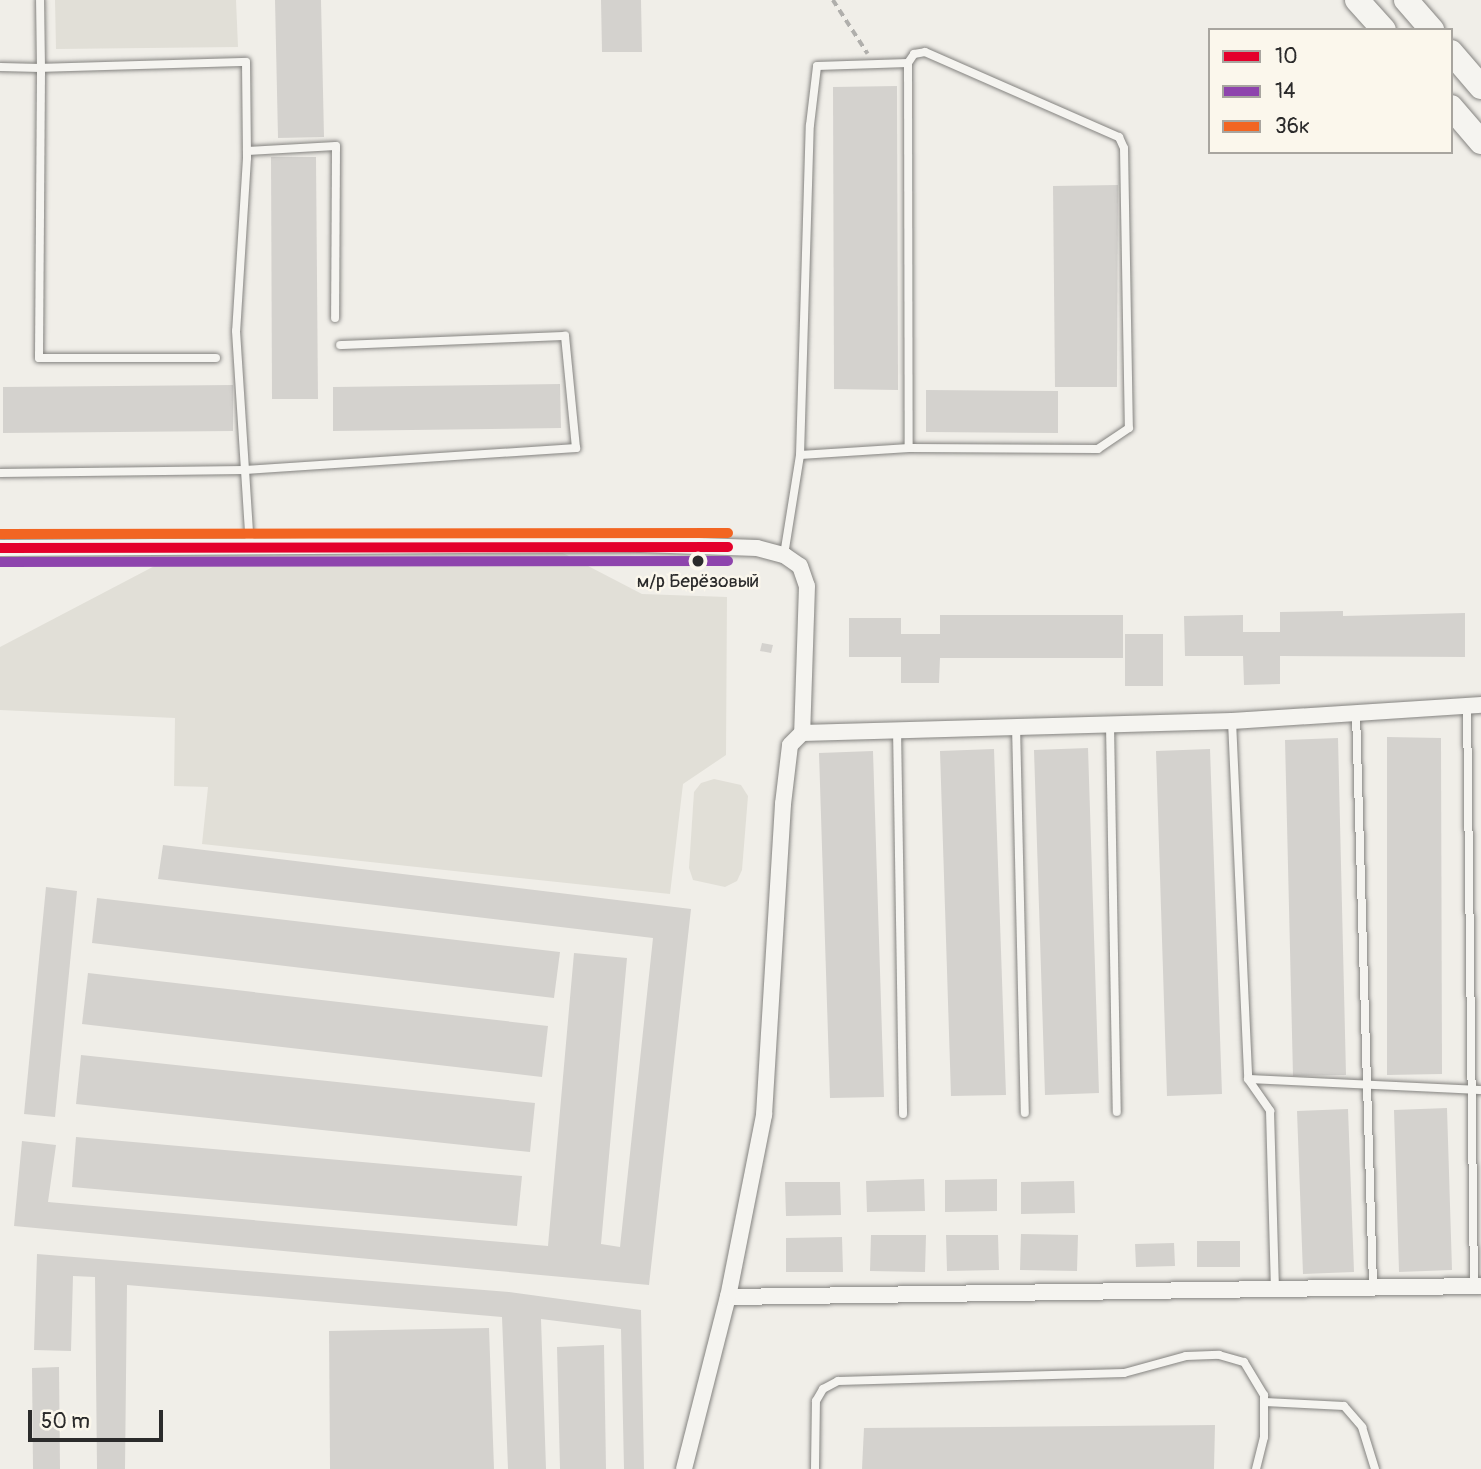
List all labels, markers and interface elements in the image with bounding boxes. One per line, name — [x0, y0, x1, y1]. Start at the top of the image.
legend — [1208, 28, 1453, 154]
text: 10 — [1275, 43, 1298, 70]
text: 14 — [1275, 78, 1295, 105]
text: 36к — [1275, 113, 1310, 140]
marker: м/р Берёзовый — [691, 554, 705, 568]
place label: м/р Берёзовый — [637, 571, 759, 593]
scale bar — [32, 1396, 166, 1440]
text: 50 m — [41, 1408, 90, 1435]

